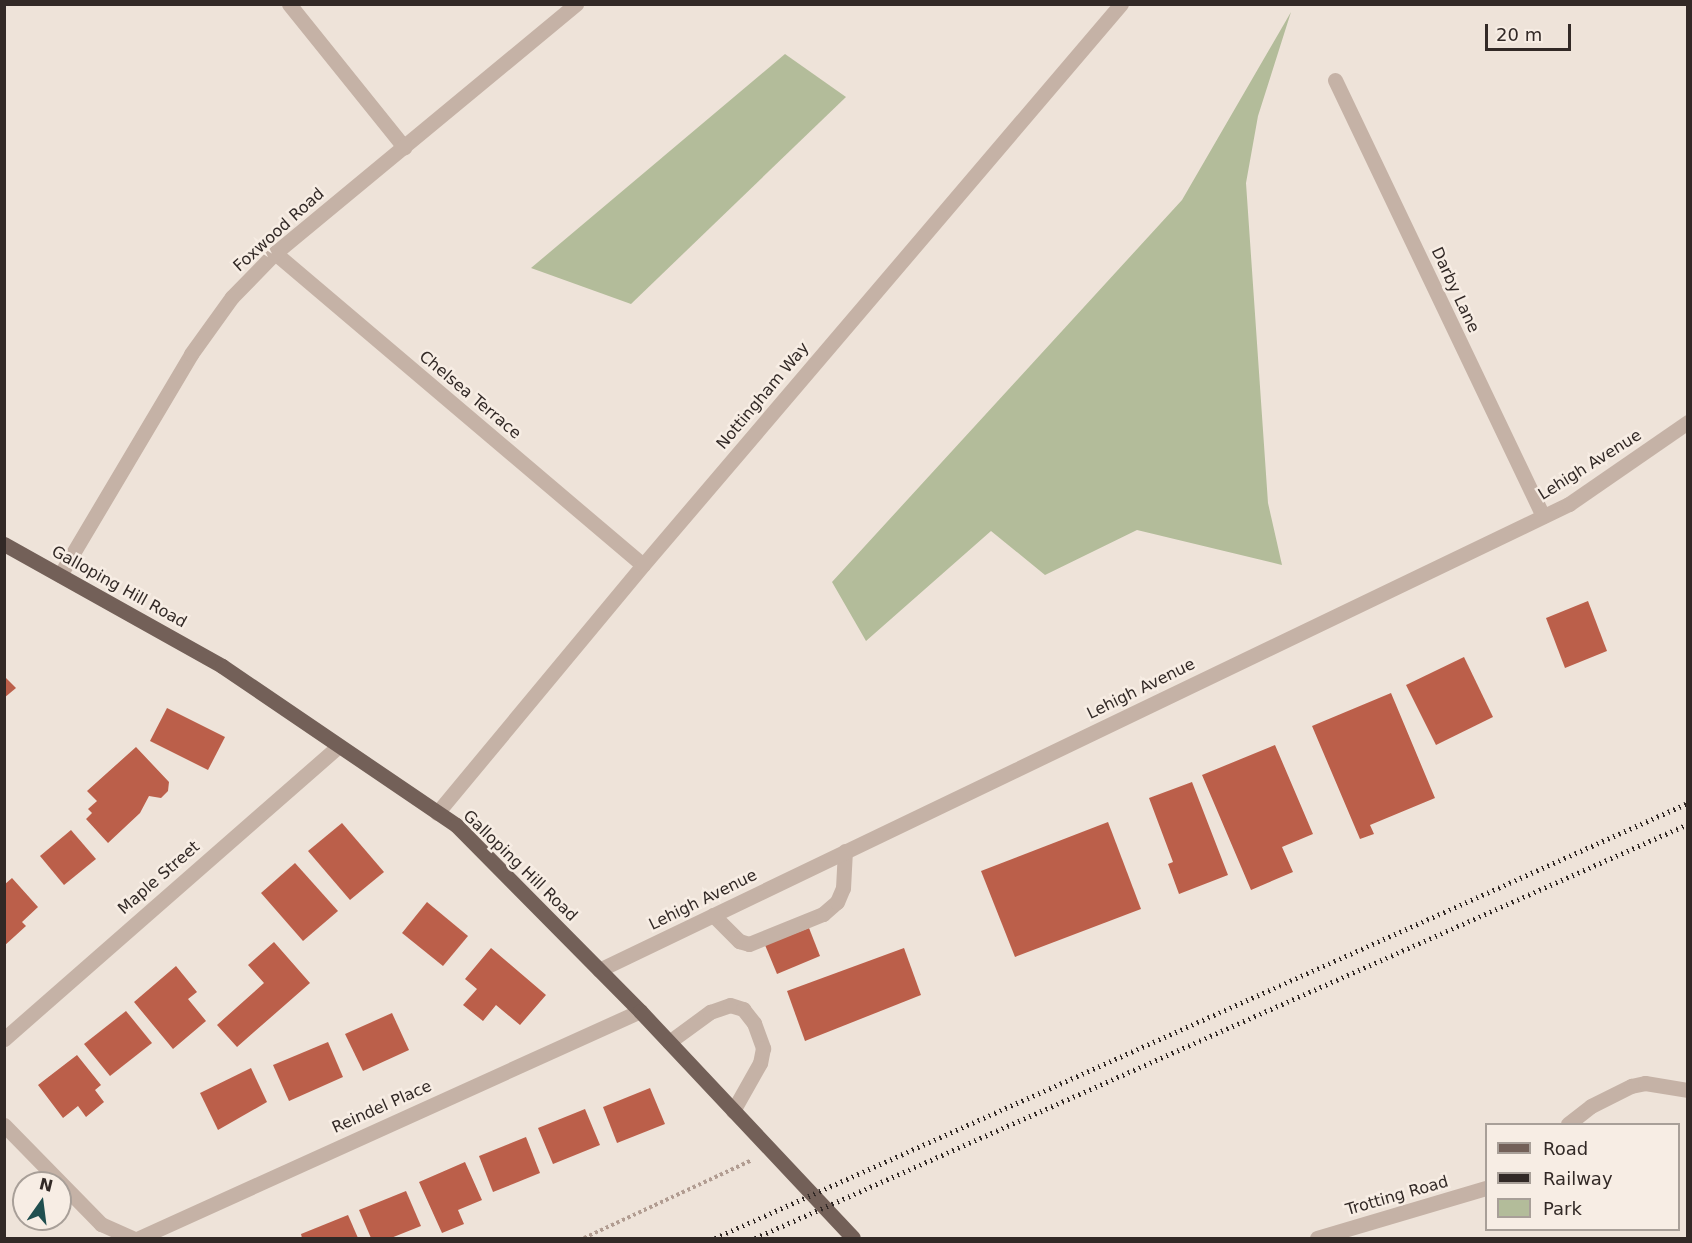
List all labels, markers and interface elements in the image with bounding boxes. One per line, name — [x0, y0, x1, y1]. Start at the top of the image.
scale bar — [1488, 12, 1574, 50]
text: 20 m — [1496, 24, 1542, 45]
street label: Foxwood Road — [230, 184, 328, 276]
street label: Darby Lane — [1427, 244, 1483, 336]
street label: Nottingham Way — [713, 339, 813, 453]
street label: Chelsea Terrace — [415, 347, 525, 443]
street label: Lehigh Avenue — [1535, 426, 1645, 504]
street label: Galloping Hill Road — [48, 542, 190, 632]
street label: Lehigh Avenue — [1084, 655, 1198, 723]
street label: Galloping Hill Road — [459, 806, 581, 926]
street label: Maple Street — [114, 837, 204, 919]
street label: Lehigh Avenue — [646, 866, 760, 934]
street label: Reindel Place — [329, 1076, 435, 1138]
legend — [1485, 1123, 1680, 1231]
text: Road — [1543, 1138, 1588, 1159]
text: Railway — [1543, 1168, 1613, 1189]
north arrow — [12, 1171, 72, 1231]
street label: Trotting Road — [1343, 1172, 1451, 1220]
text: N — [37, 1174, 55, 1196]
text: Park — [1543, 1198, 1582, 1219]

